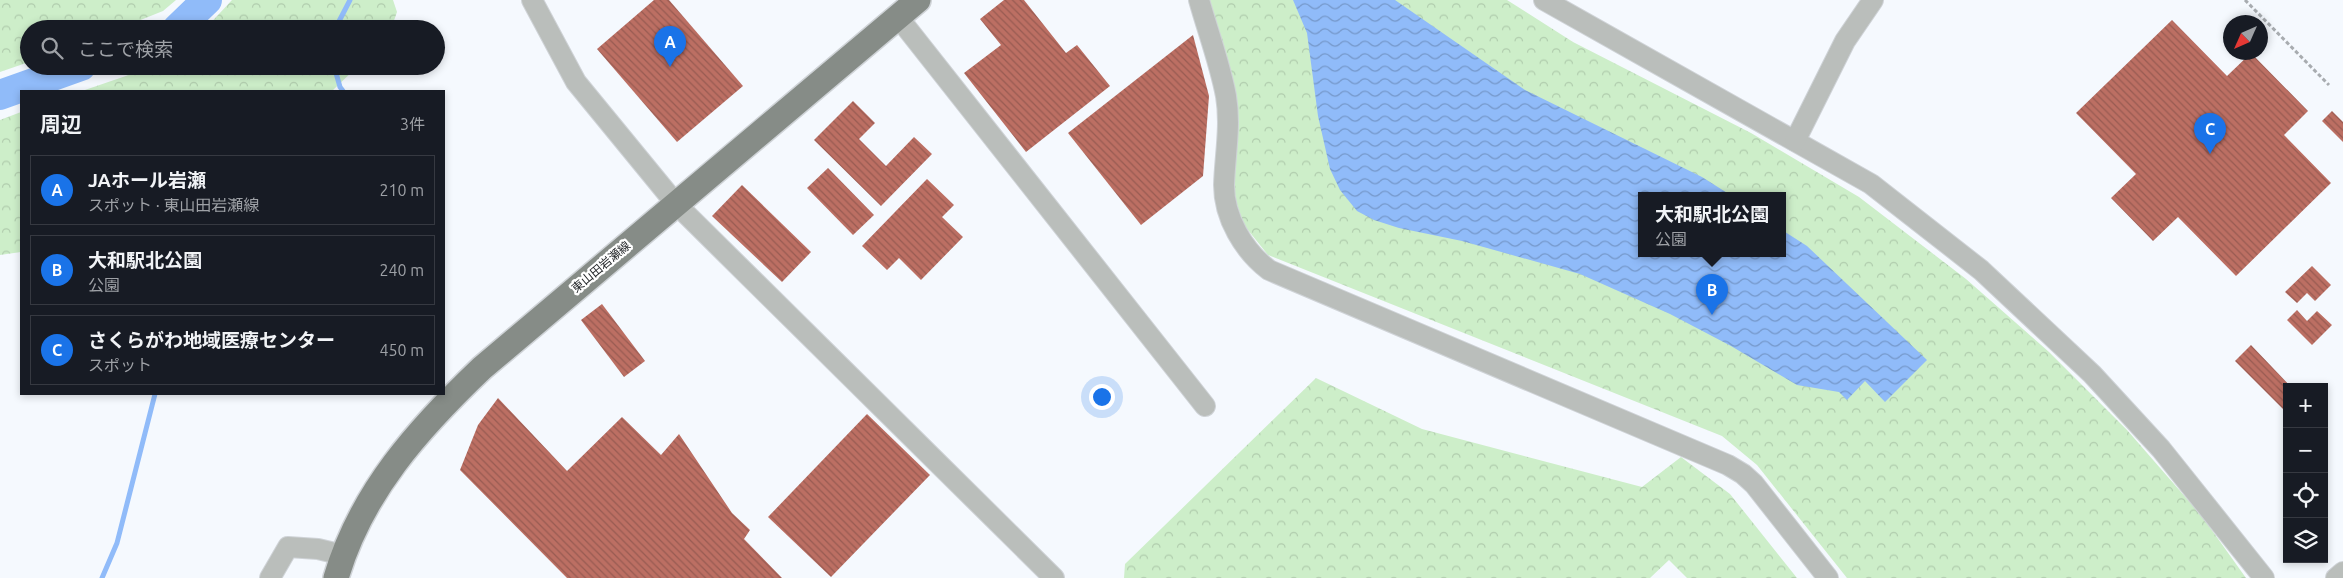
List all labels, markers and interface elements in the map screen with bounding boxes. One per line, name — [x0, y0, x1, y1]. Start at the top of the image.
north arrow — [2223, 15, 2268, 60]
search box — [20, 20, 445, 75]
pin: A — [654, 26, 686, 67]
icon: search — [38, 34, 66, 62]
text: ここで検索 — [78, 38, 173, 60]
text: 周辺 — [40, 112, 82, 136]
pin: C — [2194, 113, 2226, 154]
text: 3件 — [400, 115, 425, 133]
text: JAホール岩瀬 — [88, 169, 206, 191]
text: A — [51, 181, 63, 199]
text: 210 m — [379, 181, 424, 199]
popup — [1638, 192, 1786, 257]
text: スポット · 東山田岩瀬線 — [88, 196, 259, 214]
text: 大和駅北公園 — [1655, 203, 1769, 225]
text: 公園 — [1655, 230, 1687, 248]
street label: 東山田岩瀬線 — [569, 238, 632, 295]
text: 大和駅北公園 — [88, 249, 202, 271]
text: B — [52, 261, 62, 279]
text: 240 m — [379, 261, 424, 279]
pin: B — [1696, 274, 1728, 315]
text: 公園 — [88, 276, 120, 294]
text: さくらがわ地域医療センター — [88, 329, 335, 351]
text: C — [52, 341, 62, 359]
text: 450 m — [379, 341, 424, 359]
text: スポット — [88, 356, 152, 374]
map controls — [2283, 383, 2328, 563]
button: + — [2283, 383, 2328, 428]
your location — [1089, 384, 1115, 410]
button: − — [2283, 428, 2328, 473]
button: locate — [2283, 473, 2328, 518]
button: layers — [2283, 518, 2328, 563]

